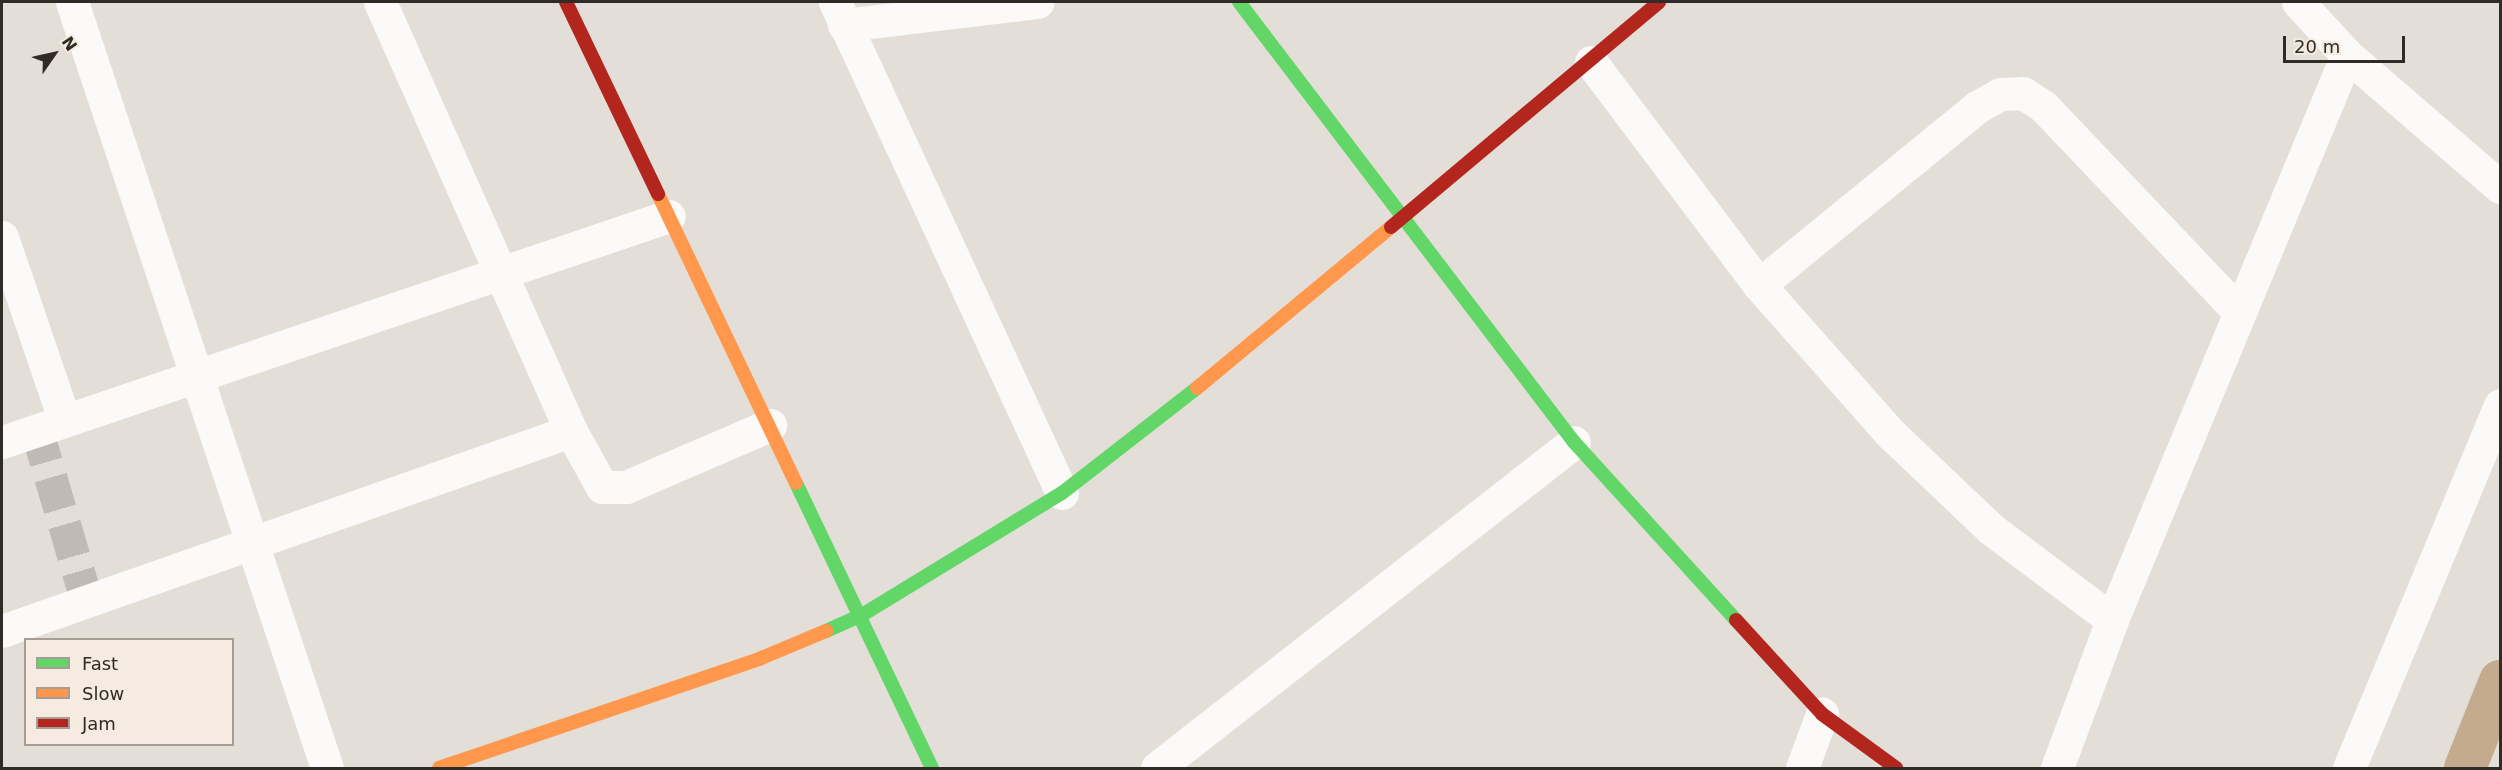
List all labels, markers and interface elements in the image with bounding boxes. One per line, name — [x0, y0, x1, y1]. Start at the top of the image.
north arrow — [24, 24, 84, 84]
scale bar — [2286, 24, 2408, 62]
text: N — [58, 33, 81, 55]
text: 20 m — [2294, 36, 2340, 57]
legend — [24, 638, 234, 746]
text: Fast — [82, 653, 118, 674]
text: Slow — [82, 683, 124, 704]
text: Jam — [82, 713, 116, 734]

